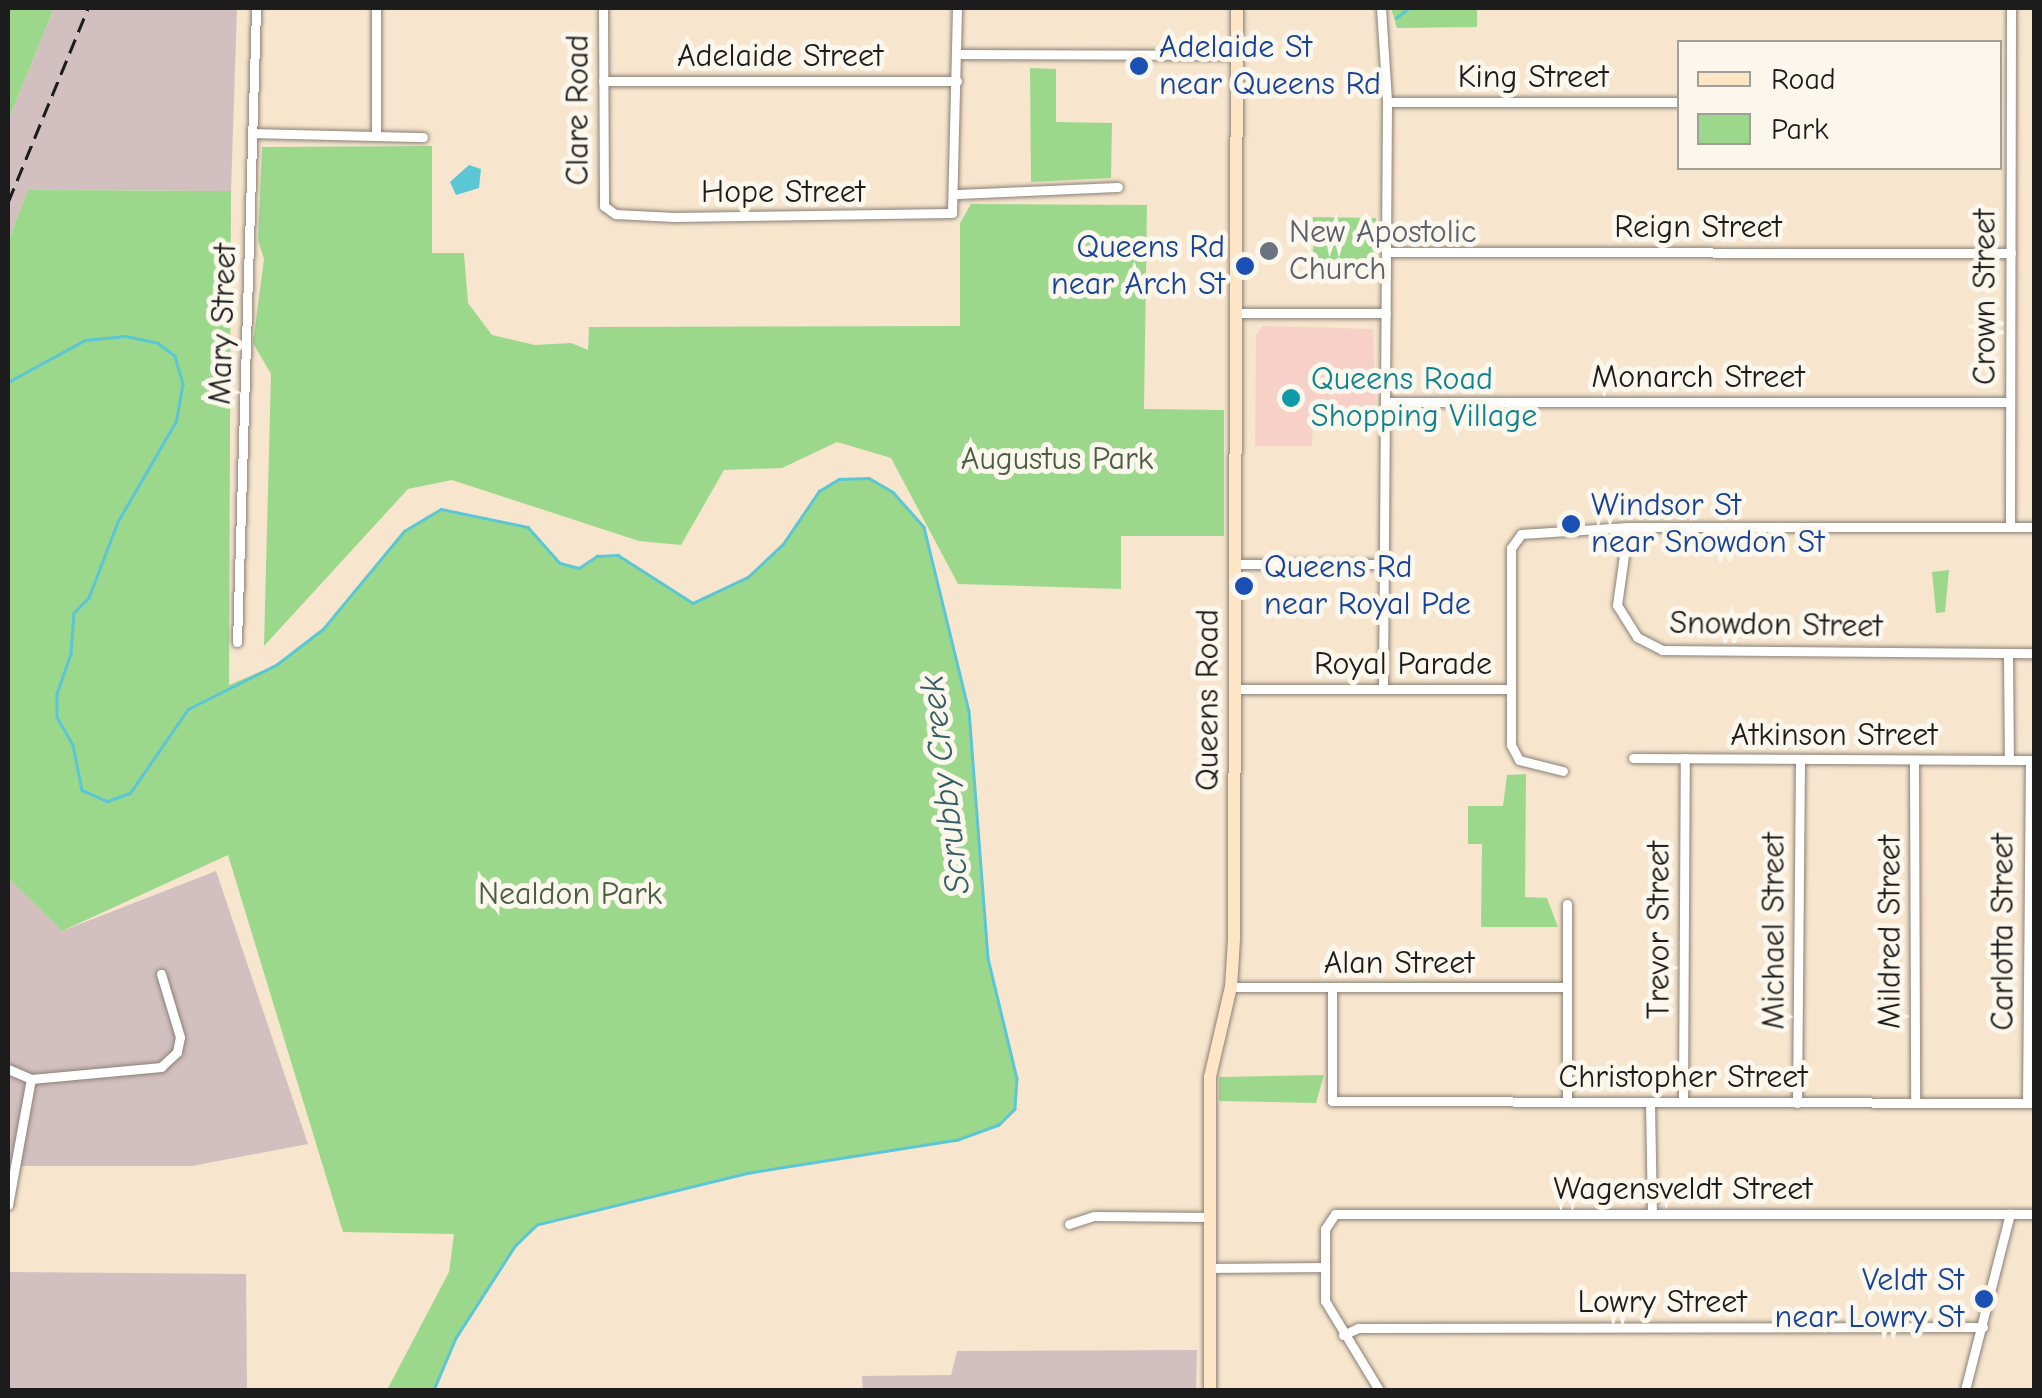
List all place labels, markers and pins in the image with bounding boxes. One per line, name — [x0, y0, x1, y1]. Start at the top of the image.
place label: Adelaide St near Queens Rd — [1159, 29, 1381, 104]
marker: Adelaide St near Queens Rd — [1128, 55, 1150, 77]
place label: New Apostolic Church — [1289, 214, 1476, 289]
place label: Queens Rd near Arch St — [1051, 229, 1225, 304]
marker: New Apostolic Church — [1258, 240, 1280, 262]
marker: Queens Rd near Arch St — [1234, 255, 1256, 277]
place label: Queens Road Shopping Village — [1311, 361, 1537, 436]
marker: Queens Road Shopping Village — [1280, 387, 1302, 409]
place label: Windsor St near Snowdon St — [1591, 487, 1824, 562]
marker: Windsor St near Snowdon St — [1560, 513, 1582, 535]
place label: Queens Rd near Royal Pde — [1264, 549, 1471, 624]
marker: Queens Rd near Royal Pde — [1233, 575, 1255, 597]
place label: Veldt St near Lowry St — [1775, 1262, 1964, 1337]
marker: Veldt St near Lowry St — [1973, 1288, 1995, 1310]

